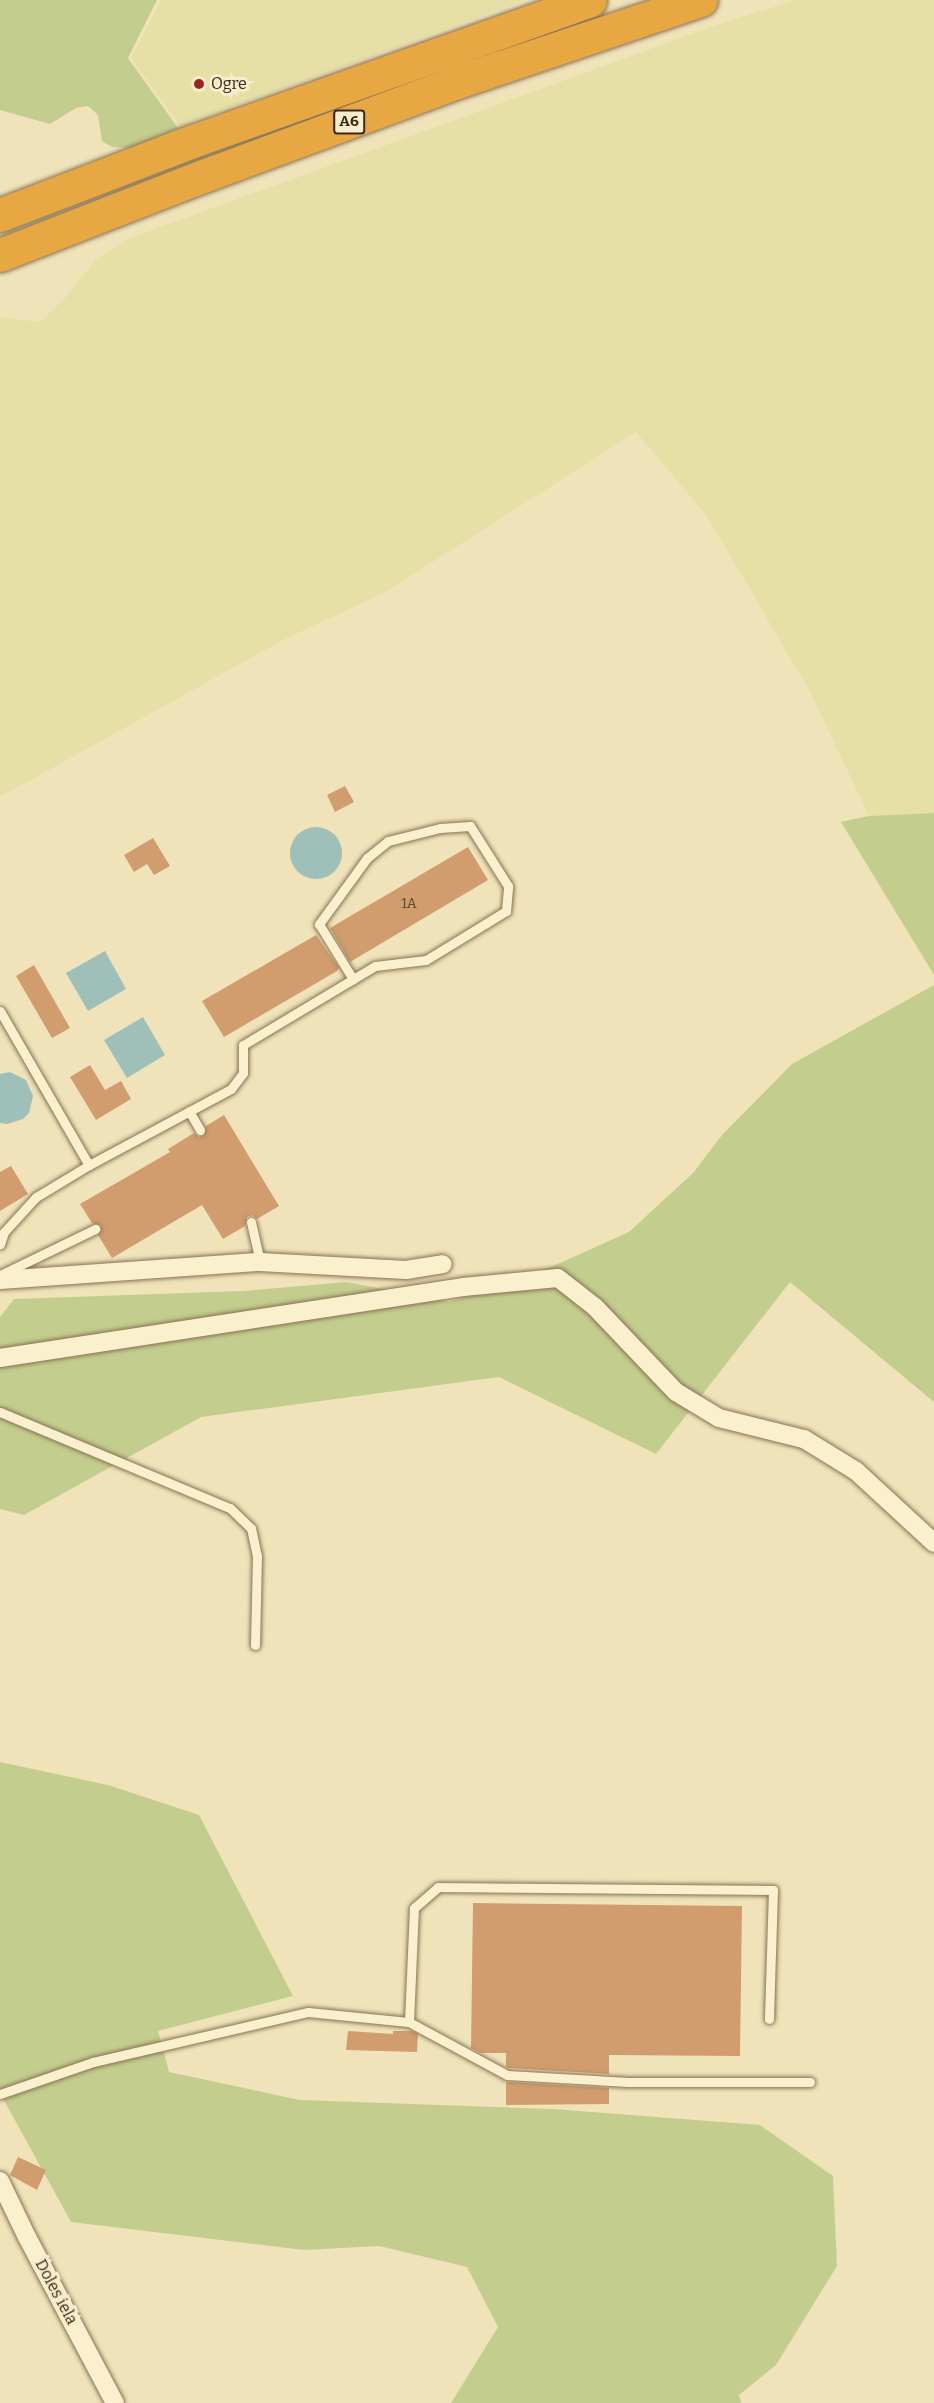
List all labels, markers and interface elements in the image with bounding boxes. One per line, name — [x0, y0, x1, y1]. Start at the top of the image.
place label: Ogre — [211, 74, 247, 94]
marker: Ogre — [192, 77, 206, 91]
road number: A6 — [332, 110, 366, 134]
house number: 1A — [401, 896, 417, 912]
street label: Doles iela — [31, 2256, 81, 2328]

